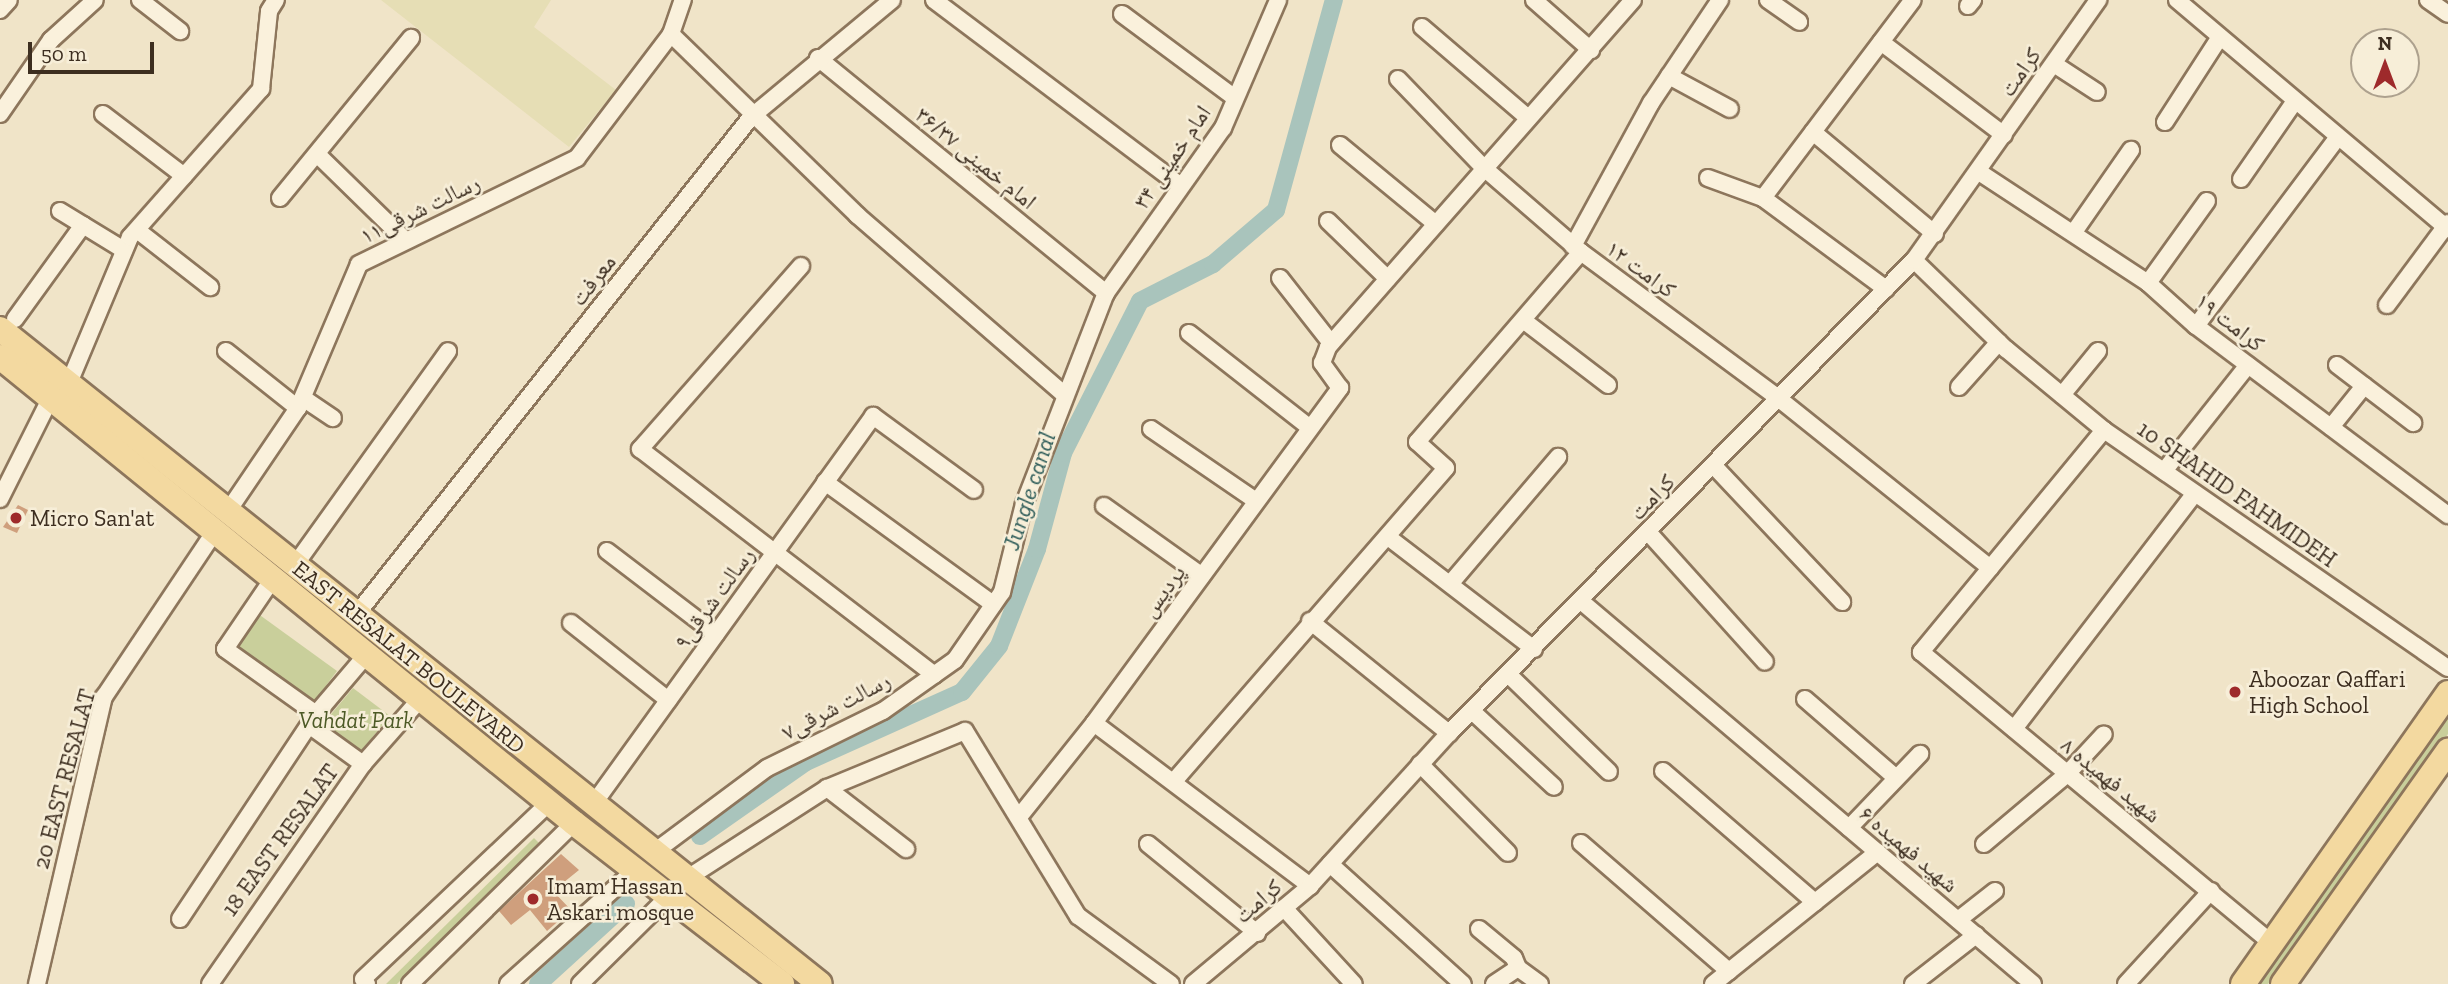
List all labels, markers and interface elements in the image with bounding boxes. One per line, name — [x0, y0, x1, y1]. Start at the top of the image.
scale bar — [32, 28, 158, 72]
north arrow — [2350, 28, 2420, 98]
text: N — [2378, 32, 2392, 55]
text: 50 m — [41, 41, 87, 66]
street label: کرامت — [1993, 42, 2047, 102]
street label: امام خمینی ۳۴ — [1127, 100, 1217, 214]
street label: امام خمینی ۳۶/۳۷ — [910, 101, 1042, 215]
street label: رسالت شرقی۱۱ — [356, 168, 484, 250]
street label: کرامت ۱۲ — [1601, 234, 1681, 304]
street label: معرفت — [564, 249, 622, 311]
street label: کرامت ۱۹ — [2190, 287, 2270, 357]
street label: 10 SHAHID FAHMIDEH — [2132, 415, 2342, 573]
water label: Jungle canal — [996, 428, 1062, 554]
street label: کرامت — [1623, 468, 1681, 526]
place label: Micro San'at — [30, 504, 154, 532]
marker: Micro San'at — [8, 510, 24, 526]
street label: رسالت شرقی۹ — [668, 542, 760, 654]
street label: EAST RESALAT BOULEVARD — [287, 554, 531, 760]
street label: پردیس — [1135, 559, 1191, 623]
place label: Aboozar Qaffari High School — [2249, 665, 2406, 719]
street label: رسالت شرقی۷ — [777, 666, 895, 746]
marker: Aboozar Qaffari High School — [2227, 684, 2243, 700]
street label: 20 EAST RESALAT — [27, 686, 101, 872]
park label: Vahdat Park — [299, 706, 413, 734]
street label: شهید فهمیده ۸ — [2056, 731, 2166, 829]
street label: 18 EAST RESALAT — [216, 758, 344, 922]
street label: شهید فهمیده ۶ — [1854, 800, 1964, 898]
place label: Imam Hassan Askari mosque — [547, 872, 694, 926]
street label: کرامت — [1229, 873, 1287, 929]
marker: Imam Hassan Askari mosque — [525, 891, 541, 907]

